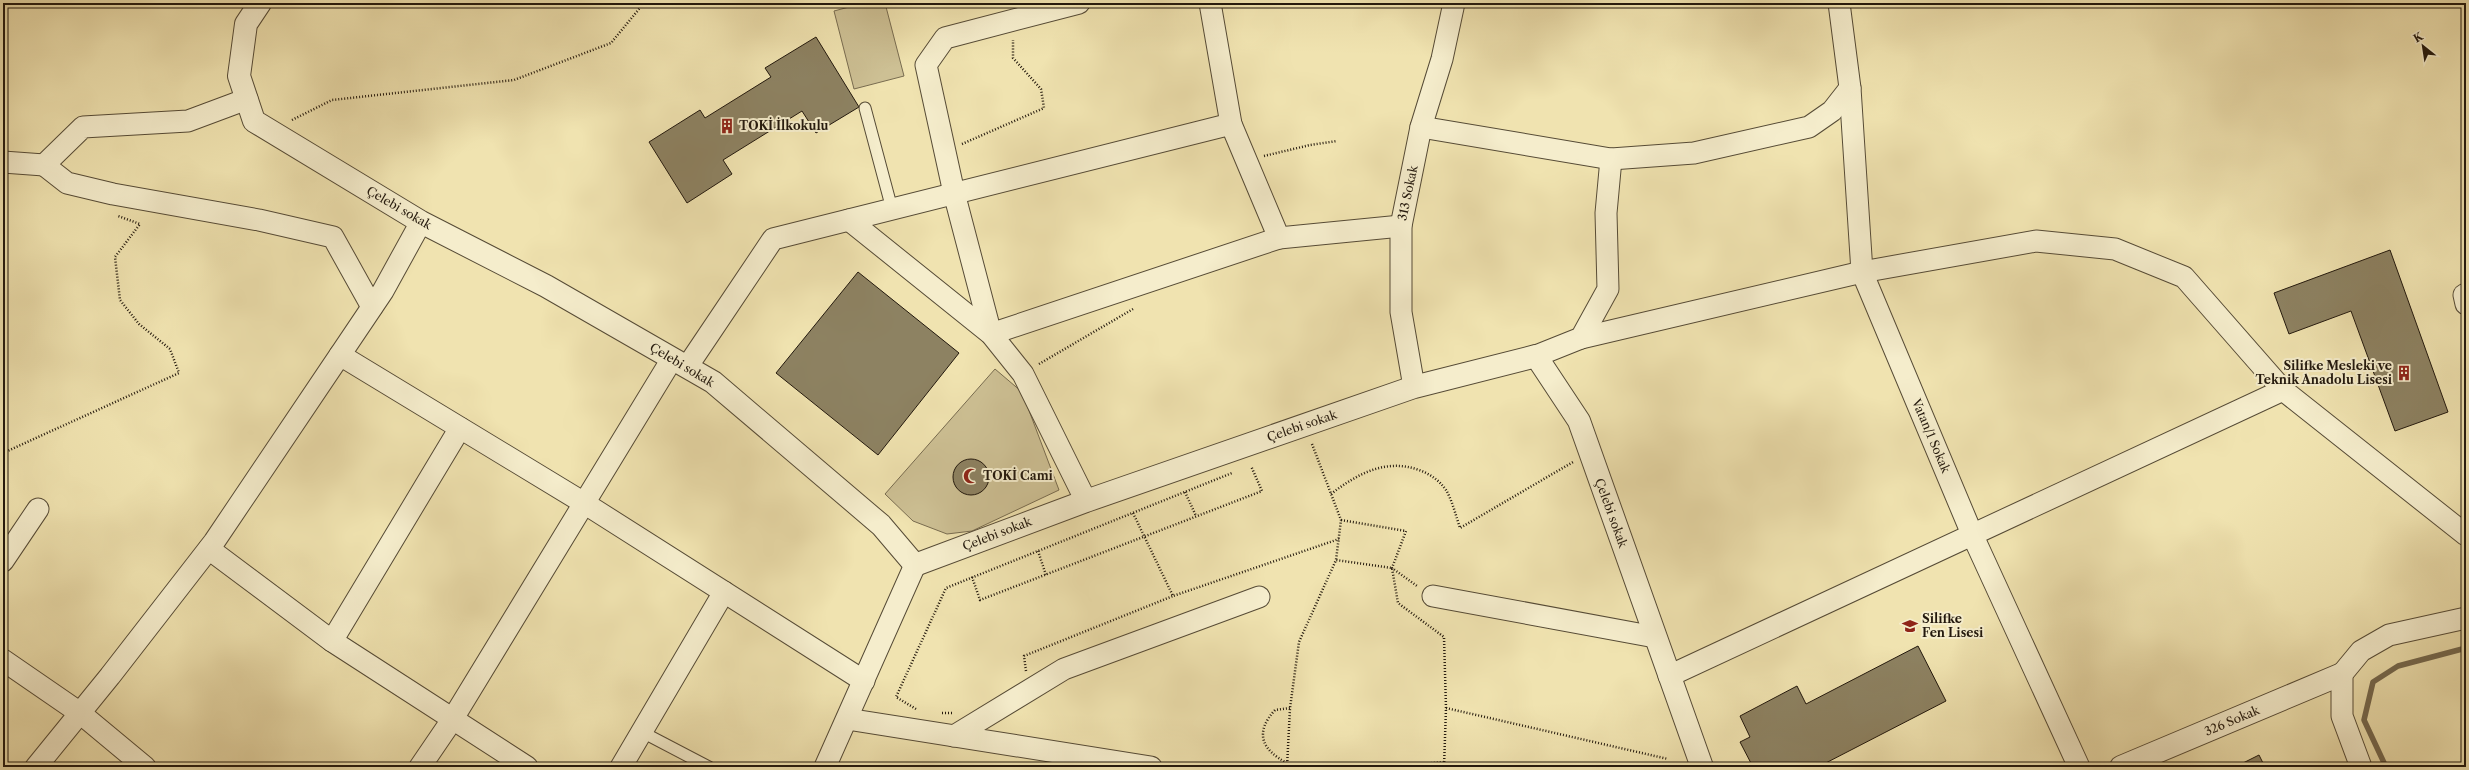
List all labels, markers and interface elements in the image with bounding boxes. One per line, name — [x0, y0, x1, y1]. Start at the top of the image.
north arrow — [2403, 26, 2443, 66]
text: K — [2411, 28, 2426, 46]
building icon: TOKİ İlkokulu — [718, 117, 736, 135]
place label: TOKİ İlkokulu — [739, 117, 829, 133]
street label: 313 Sokak — [1394, 163, 1421, 222]
street label: Çelebi sokak — [364, 183, 435, 233]
street label: Çelebi sokak — [647, 339, 718, 390]
place label: Silifke Mesleki ve Teknik Anadolu Lisesi — [2256, 358, 2393, 387]
building icon: Silifke Mesleki ve Teknik Anadolu Lisesi — [2395, 364, 2413, 382]
street label: Vatan/1 Sokak — [1909, 396, 1954, 476]
street label: Çelebi sokak — [1265, 406, 1340, 444]
mosque icon: TOKİ Cami — [962, 467, 980, 485]
place label: TOKİ Cami — [983, 467, 1054, 483]
street label: Çelebi sokak — [1592, 476, 1631, 551]
street label: Çelebi sokak — [960, 513, 1035, 554]
place label: Silifke Fen Lisesi — [1922, 611, 1984, 640]
school or university icon: Silifke Fen Lisesi — [1901, 617, 1919, 635]
street label: 326 Sokak — [2202, 702, 2263, 739]

